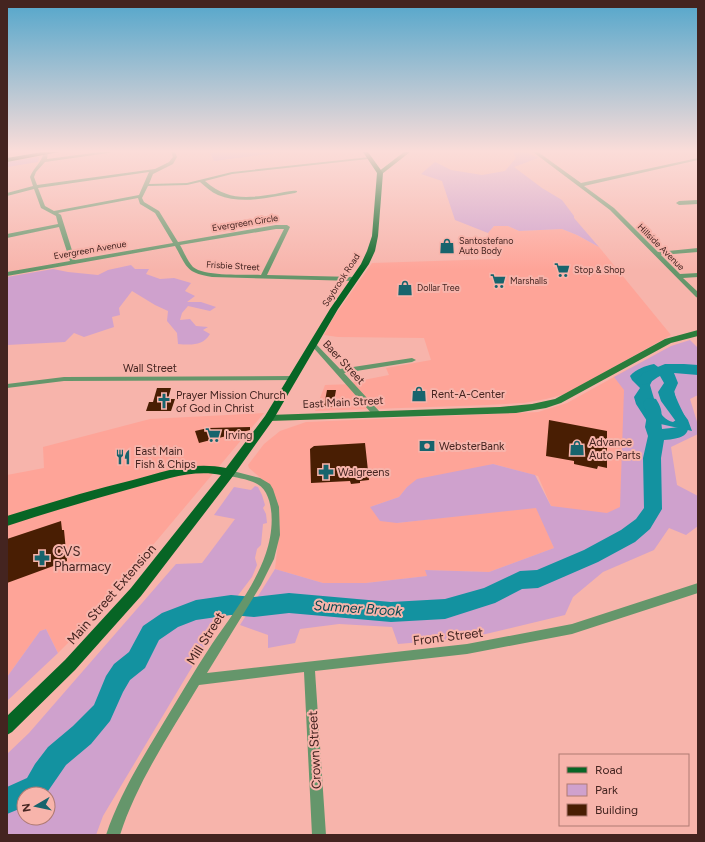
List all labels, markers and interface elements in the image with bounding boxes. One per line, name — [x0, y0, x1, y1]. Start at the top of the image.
street label: Evergreen Circle — [211, 212, 279, 233]
street label: Hillside Avenue — [636, 221, 687, 272]
place label: Santostefano Auto Body — [459, 235, 513, 256]
shop icon: Santostefano Auto Body — [438, 237, 456, 255]
street label: Evergreen Avenue — [53, 238, 127, 261]
street label: Saybrook Road — [319, 251, 362, 308]
street label: Frisbie Street — [206, 259, 261, 272]
supermarket icon: Stop & Shop — [553, 261, 571, 279]
place label: Stop & Shop — [574, 264, 625, 275]
supermarket icon: Marshalls — [489, 272, 507, 290]
place label: Marshalls — [510, 275, 547, 286]
shop icon: Dollar Tree — [396, 279, 414, 297]
place label: Dollar Tree — [417, 282, 460, 293]
street label: Baer Street — [320, 338, 367, 387]
street label: Wall Street — [123, 362, 177, 375]
shop icon: Rent-A-Center — [410, 385, 428, 403]
place label: Rent-A-Center — [431, 388, 505, 401]
place label: Prayer Mission Church of God in Christ — [176, 389, 286, 415]
church icon: Prayer Mission Church of God in Christ — [155, 392, 173, 410]
street label: East Main Street — [302, 394, 384, 411]
supermarket icon: Irving — [204, 426, 222, 444]
place label: Irving — [225, 429, 253, 442]
place label: Advance Auto Parts — [589, 436, 641, 462]
bank icon: WebsterBank — [418, 437, 436, 455]
shop icon: Advance Auto Parts — [568, 439, 586, 457]
place label: WebsterBank — [439, 440, 505, 453]
place label: East Main Fish & Chips — [135, 445, 196, 471]
restaurant icon: East Main Fish & Chips — [114, 448, 132, 466]
pharmacy icon: Walgreens — [317, 463, 335, 481]
place label: Walgreens — [338, 466, 390, 479]
street label: Main Street Extension — [64, 541, 159, 647]
place label: CVS Pharmacy — [54, 544, 111, 574]
pharmacy icon: CVS Pharmacy — [33, 549, 51, 567]
water label: Sumner Brook — [313, 597, 404, 620]
street label: Mill Street — [183, 609, 228, 667]
street label: Front Street — [412, 625, 484, 648]
street label: Crown Street — [305, 710, 324, 789]
legend — [559, 754, 689, 826]
text: Road — [595, 763, 623, 777]
text: Park — [595, 783, 618, 797]
north arrow — [16, 786, 56, 826]
text: N — [20, 802, 34, 813]
text: Building — [595, 803, 638, 817]

